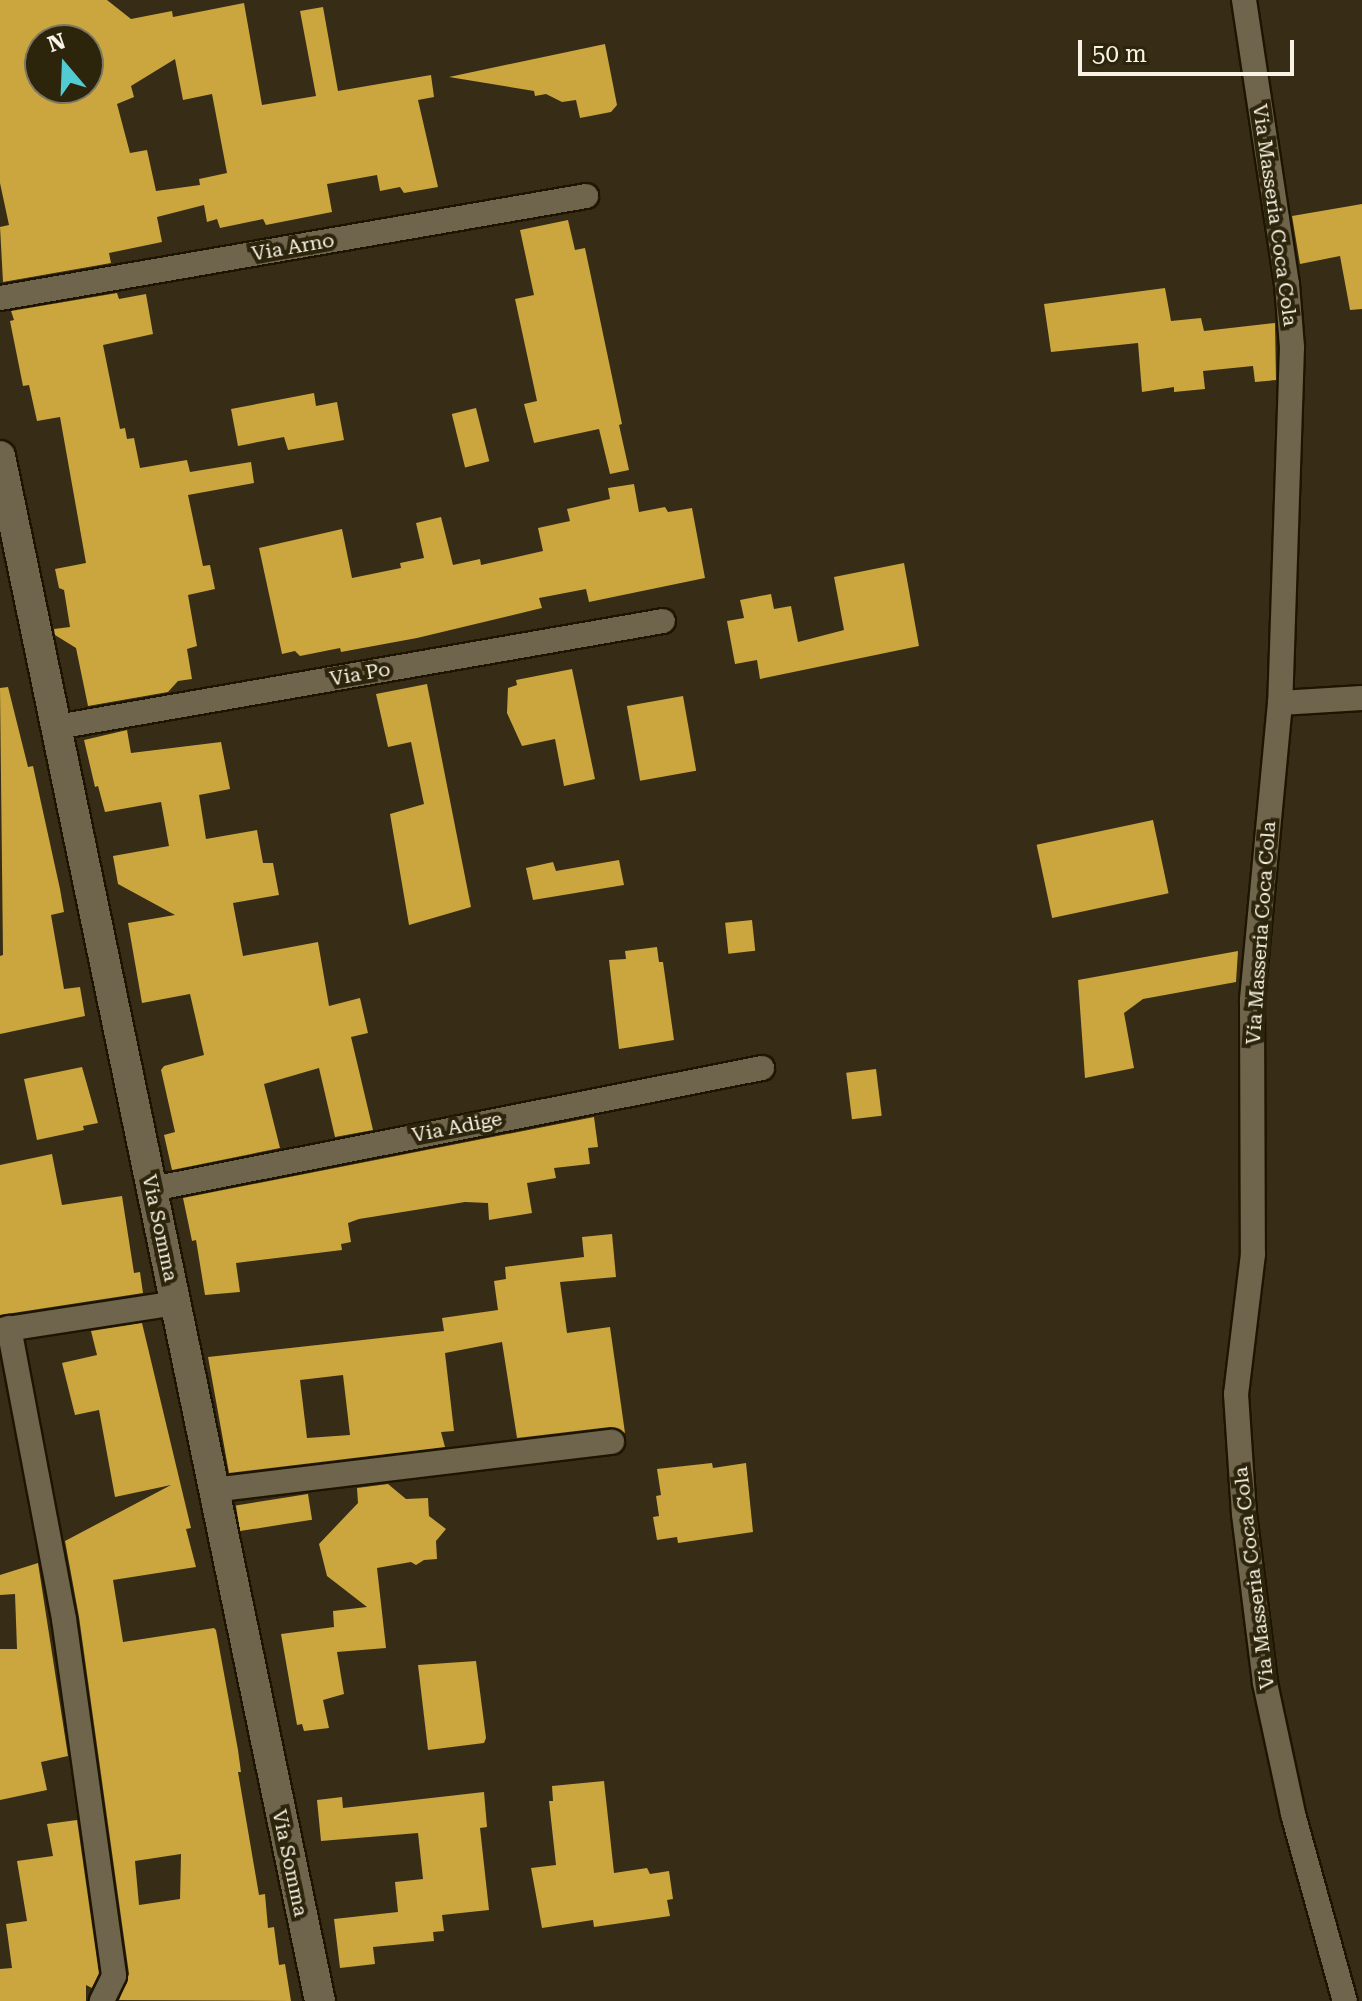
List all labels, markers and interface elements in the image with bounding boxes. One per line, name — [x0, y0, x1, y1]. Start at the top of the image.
north arrow — [24, 24, 104, 104]
scale bar — [1082, 24, 1298, 74]
text: N — [45, 28, 69, 57]
text: 50 m — [1092, 40, 1147, 68]
street label: Via Masseria Coca Cola — [1248, 103, 1302, 327]
street label: Via Arno — [250, 228, 336, 266]
street label: Via Po — [328, 657, 392, 691]
street label: Via Masseria Coca Cola — [1241, 821, 1281, 1045]
street label: Via Adige — [410, 1107, 504, 1147]
street label: Via Somma — [137, 1172, 183, 1284]
street label: Via Masseria Coca Cola — [1228, 1465, 1280, 1691]
street label: Via Somma — [267, 1807, 313, 1919]

